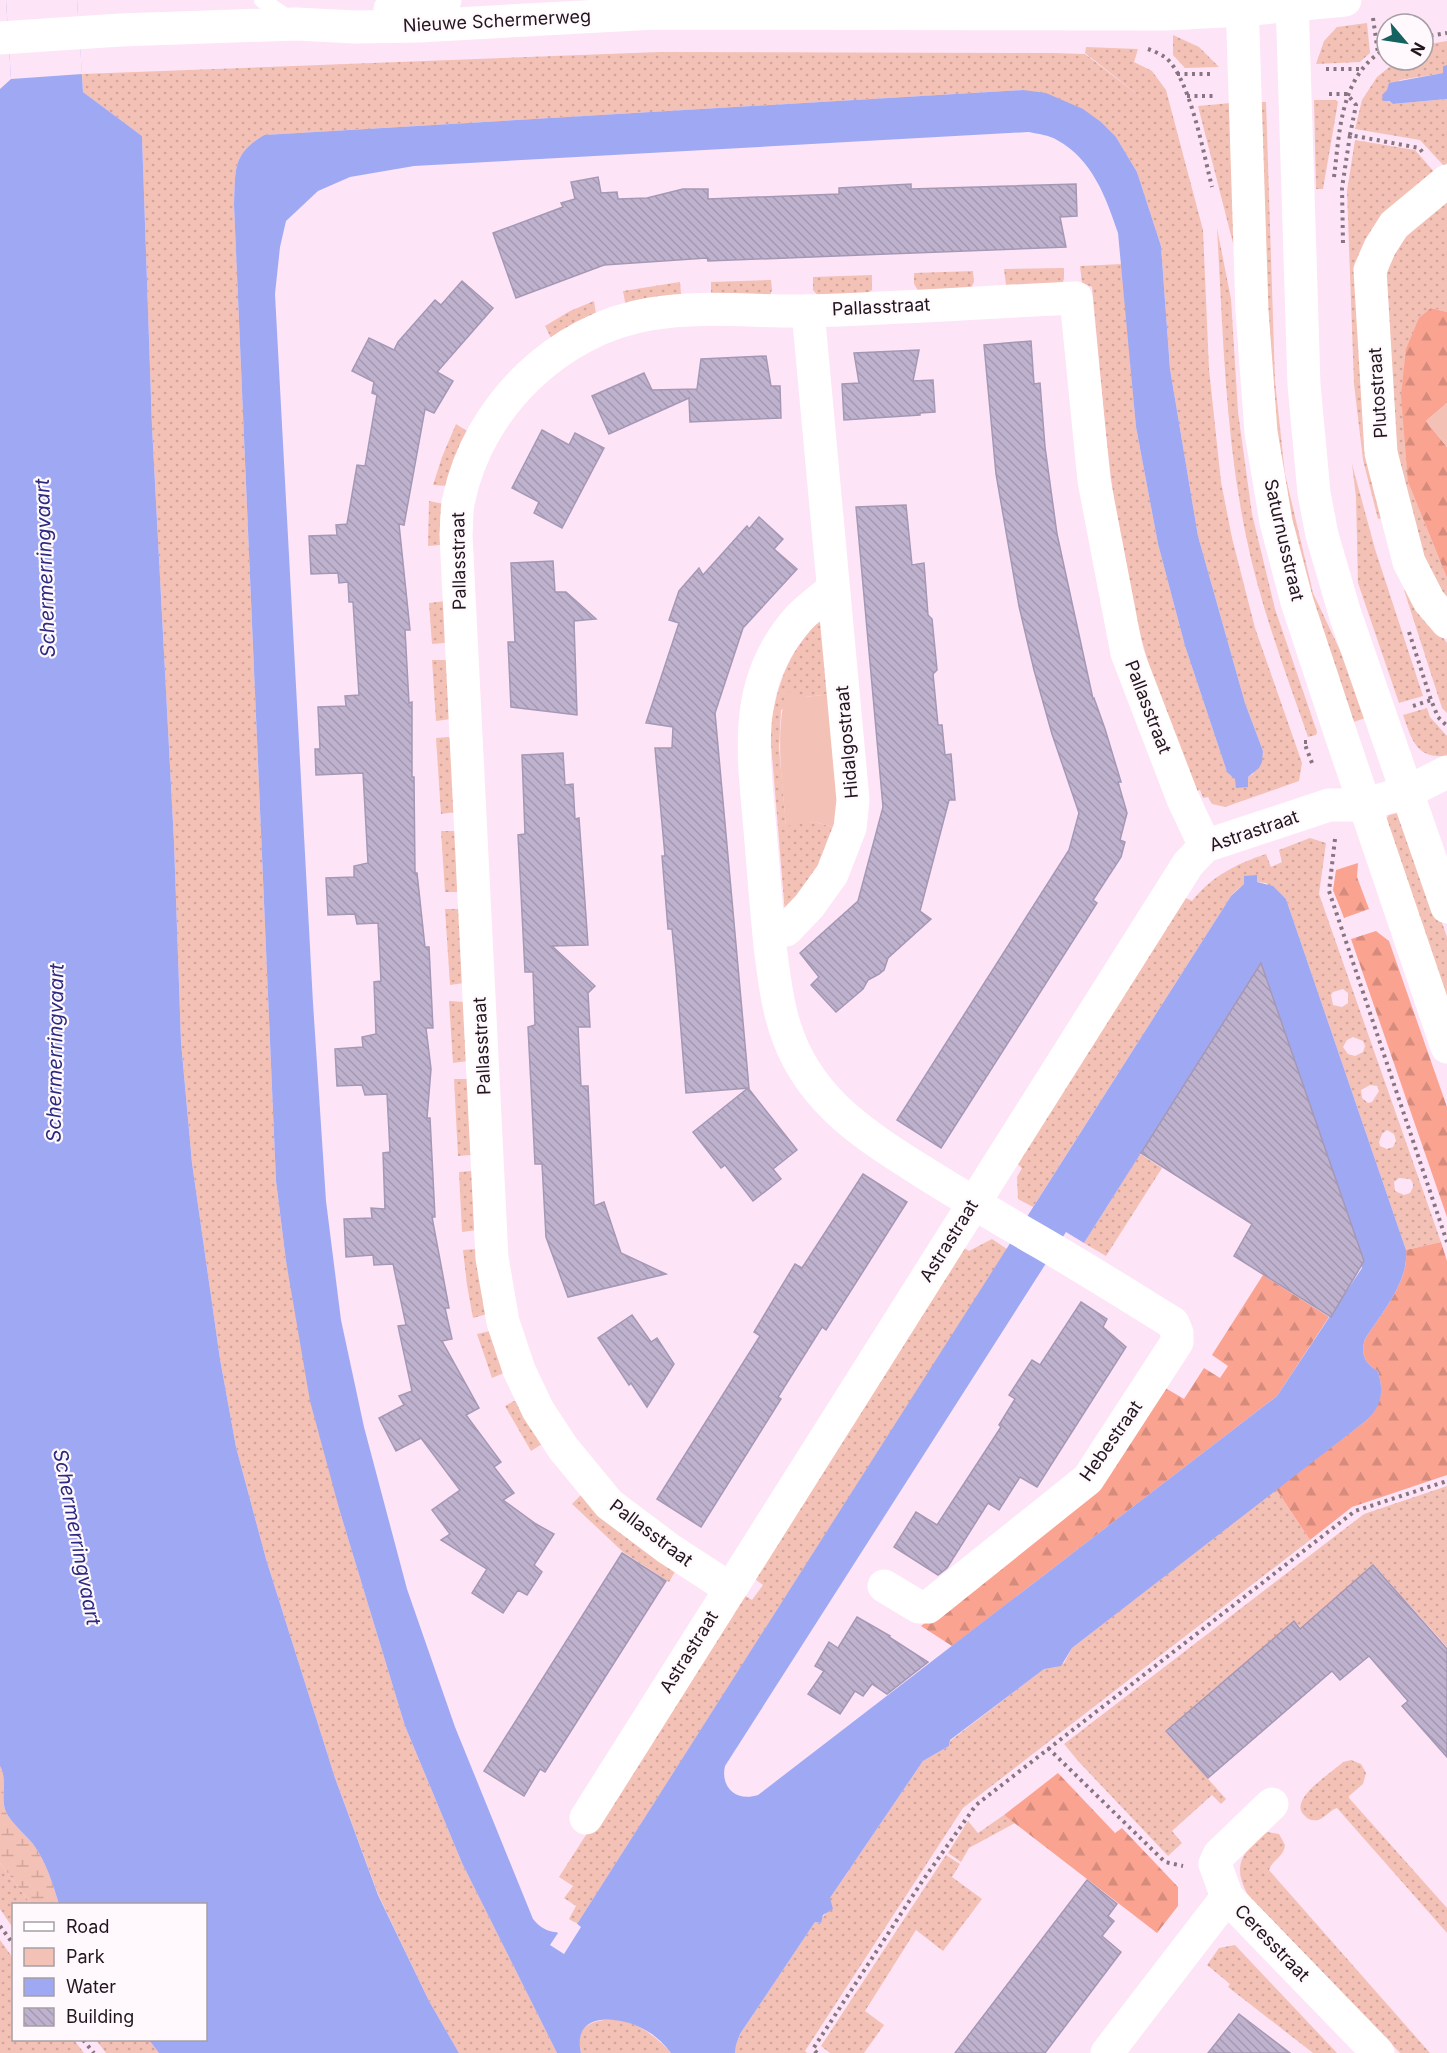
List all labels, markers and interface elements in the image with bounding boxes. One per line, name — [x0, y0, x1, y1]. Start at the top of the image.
street label: Nieuwe Schermerweg — [402, 5, 591, 36]
north arrow — [1375, 12, 1435, 72]
text: N — [1406, 39, 1430, 59]
street label: Pallasstraat — [831, 293, 931, 320]
street label: Plutostraat — [1364, 347, 1391, 439]
street label: Saturnusstraat — [1260, 477, 1309, 603]
water label: Schermerringvaart — [30, 478, 60, 658]
street label: Pallasstraat — [447, 512, 470, 610]
street label: Pallasstraat — [1121, 657, 1176, 757]
street label: Hidalgostraat — [831, 685, 862, 799]
street label: Astrastraat — [1206, 805, 1301, 856]
water label: Schermerringvaart — [41, 963, 69, 1143]
street label: Pallasstraat — [468, 996, 495, 1096]
street label: Astrastraat — [915, 1196, 982, 1286]
street label: Hebestraat — [1075, 1396, 1146, 1485]
water label: Schermerringvaart — [48, 1447, 106, 1628]
street label: Pallasstraat — [606, 1495, 697, 1571]
street label: Astrastraat — [655, 1607, 722, 1697]
street label: Ceresstraat — [1231, 1900, 1314, 1985]
legend — [12, 1903, 207, 2041]
text: Road — [66, 1916, 109, 1937]
text: Park — [66, 1946, 105, 1967]
text: Water — [66, 1976, 116, 1997]
text: Building — [66, 2006, 134, 2027]

